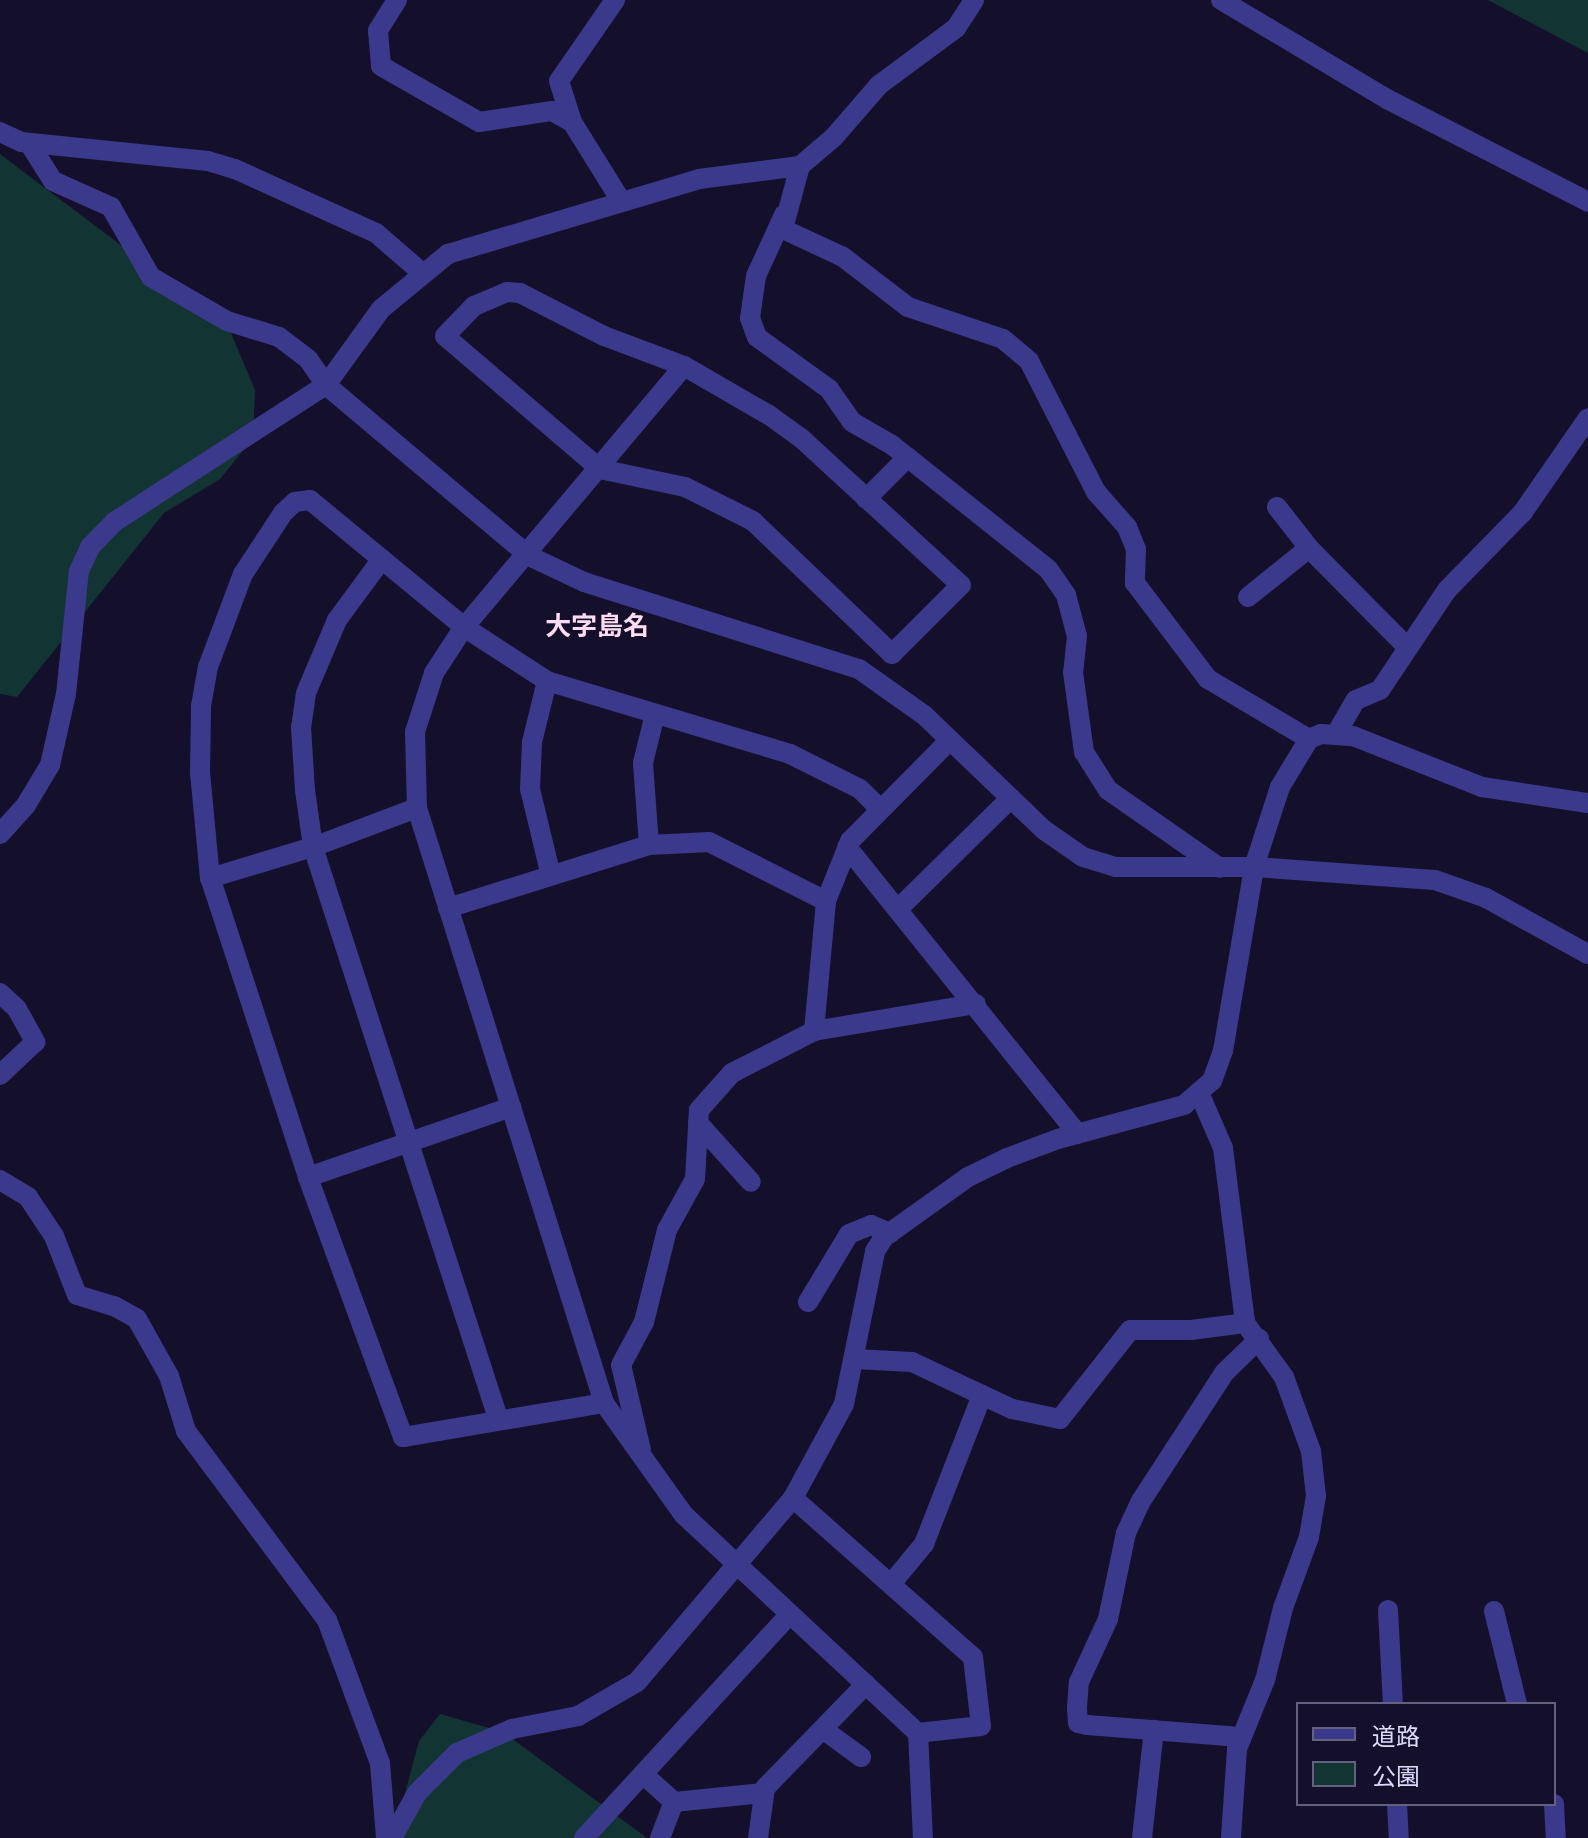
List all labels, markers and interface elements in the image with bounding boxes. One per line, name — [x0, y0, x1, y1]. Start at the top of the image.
district label: 大字島名 — [545, 611, 649, 643]
legend — [1296, 1702, 1556, 1806]
text: 道路 — [1372, 1721, 1420, 1752]
text: 公園 — [1372, 1761, 1420, 1792]

